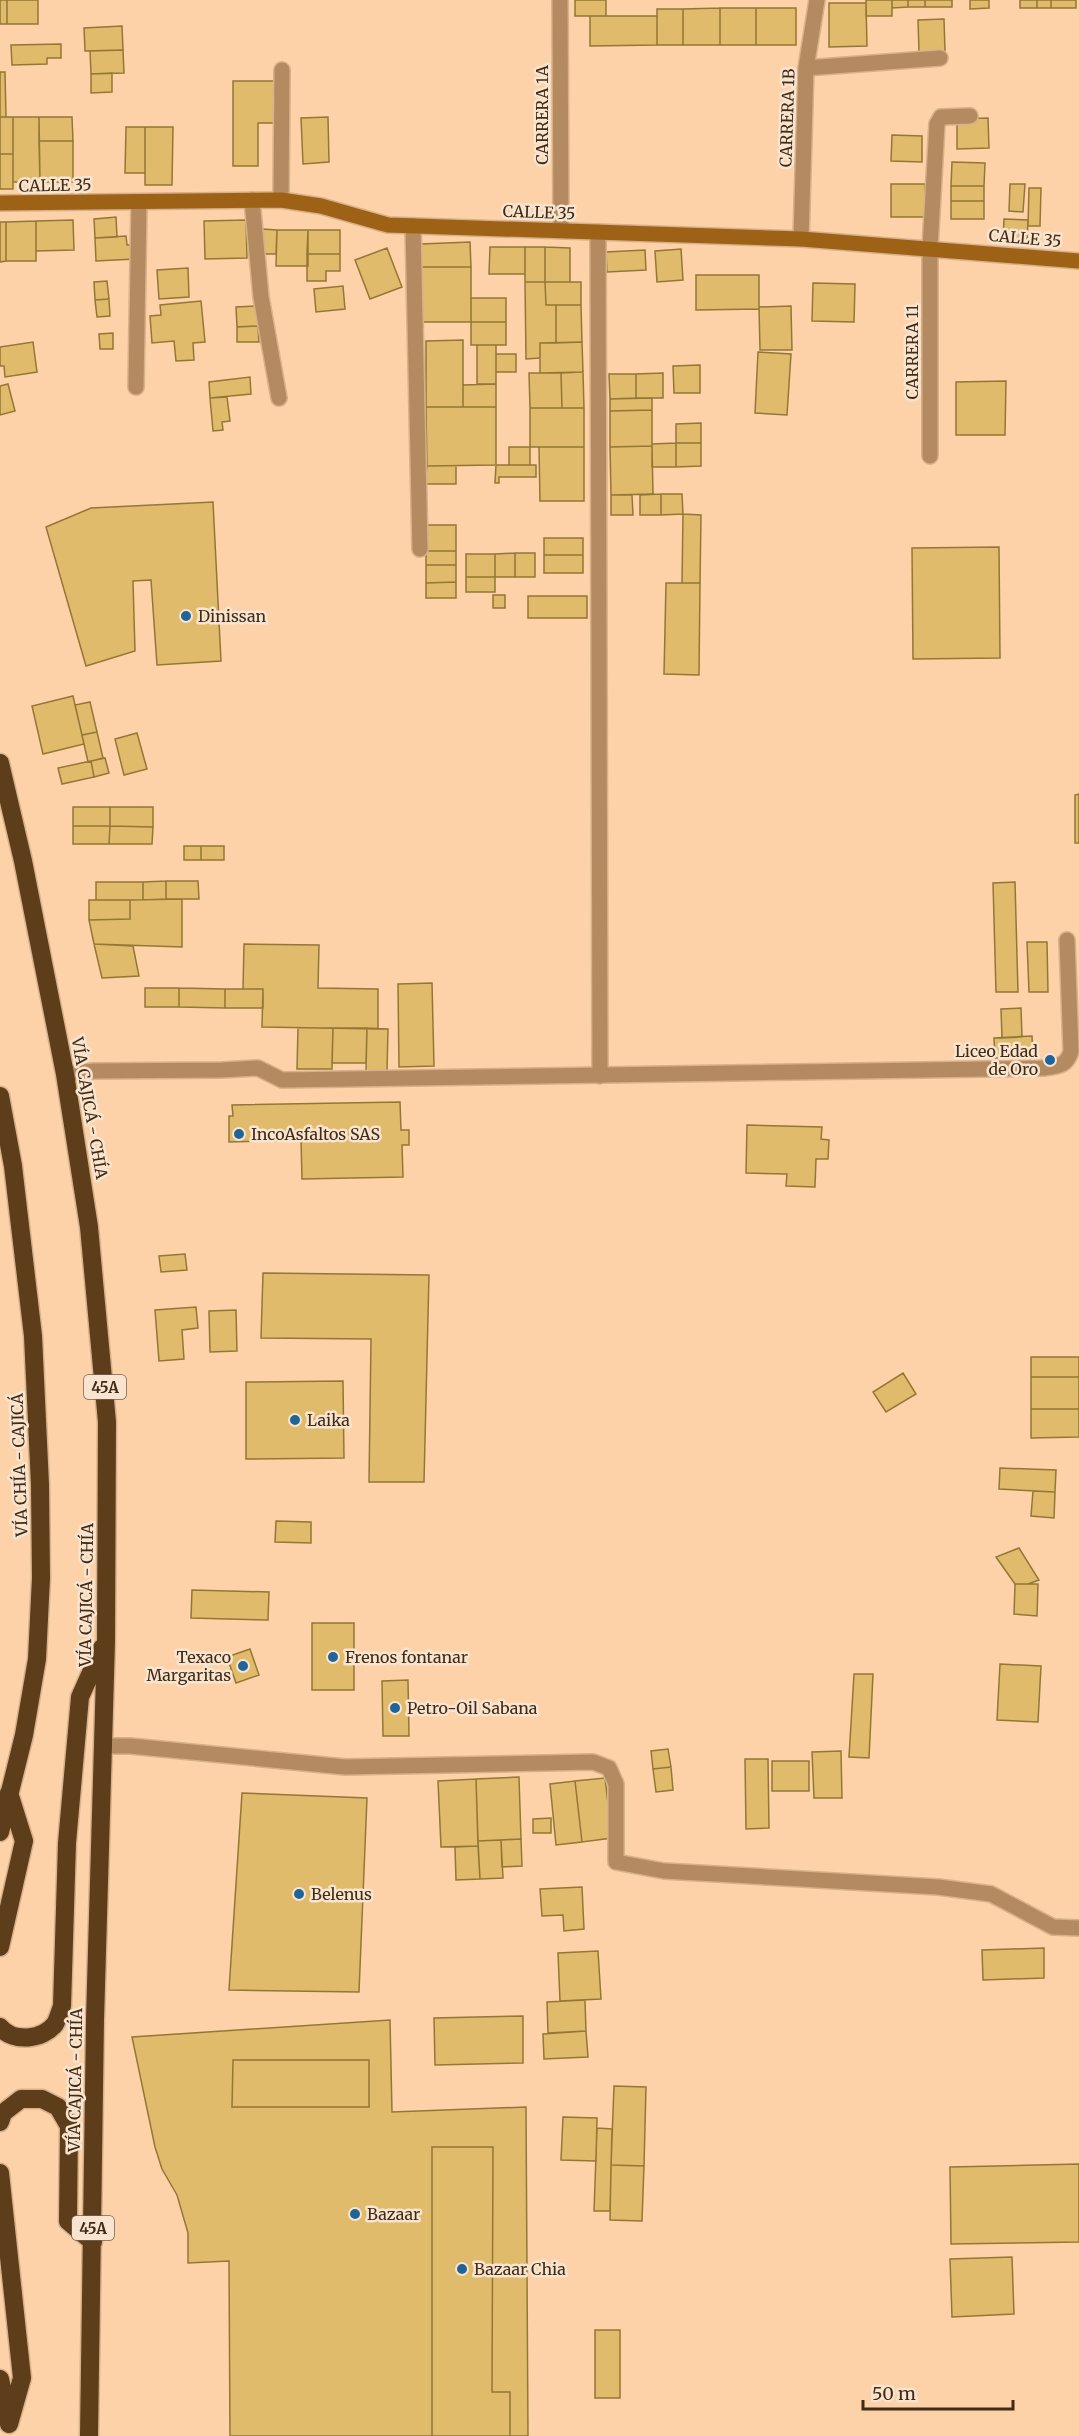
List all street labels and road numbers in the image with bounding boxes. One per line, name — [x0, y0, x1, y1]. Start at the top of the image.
street label: CARRERA 1A — [532, 64, 552, 165]
street label: CARRERA 1B — [775, 68, 799, 168]
street label: CALLE 35 — [18, 174, 92, 196]
street label: CALLE 35 — [502, 201, 576, 223]
street label: CALLE 35 — [988, 225, 1062, 251]
street label: CARRERA 11 — [902, 305, 922, 399]
street label: VÍA CAJICÁ - CHÍA — [67, 1034, 112, 1181]
road number: 45A — [84, 1375, 126, 1399]
street label: VÍA CHÍA - CAJICÁ — [6, 1392, 32, 1538]
street label: VÍA CAJICÁ - CHÍA — [75, 1522, 97, 1668]
street label: VÍA CAJICÁ - CHÍA — [64, 2007, 86, 2153]
road number: 45A — [72, 2216, 114, 2240]

